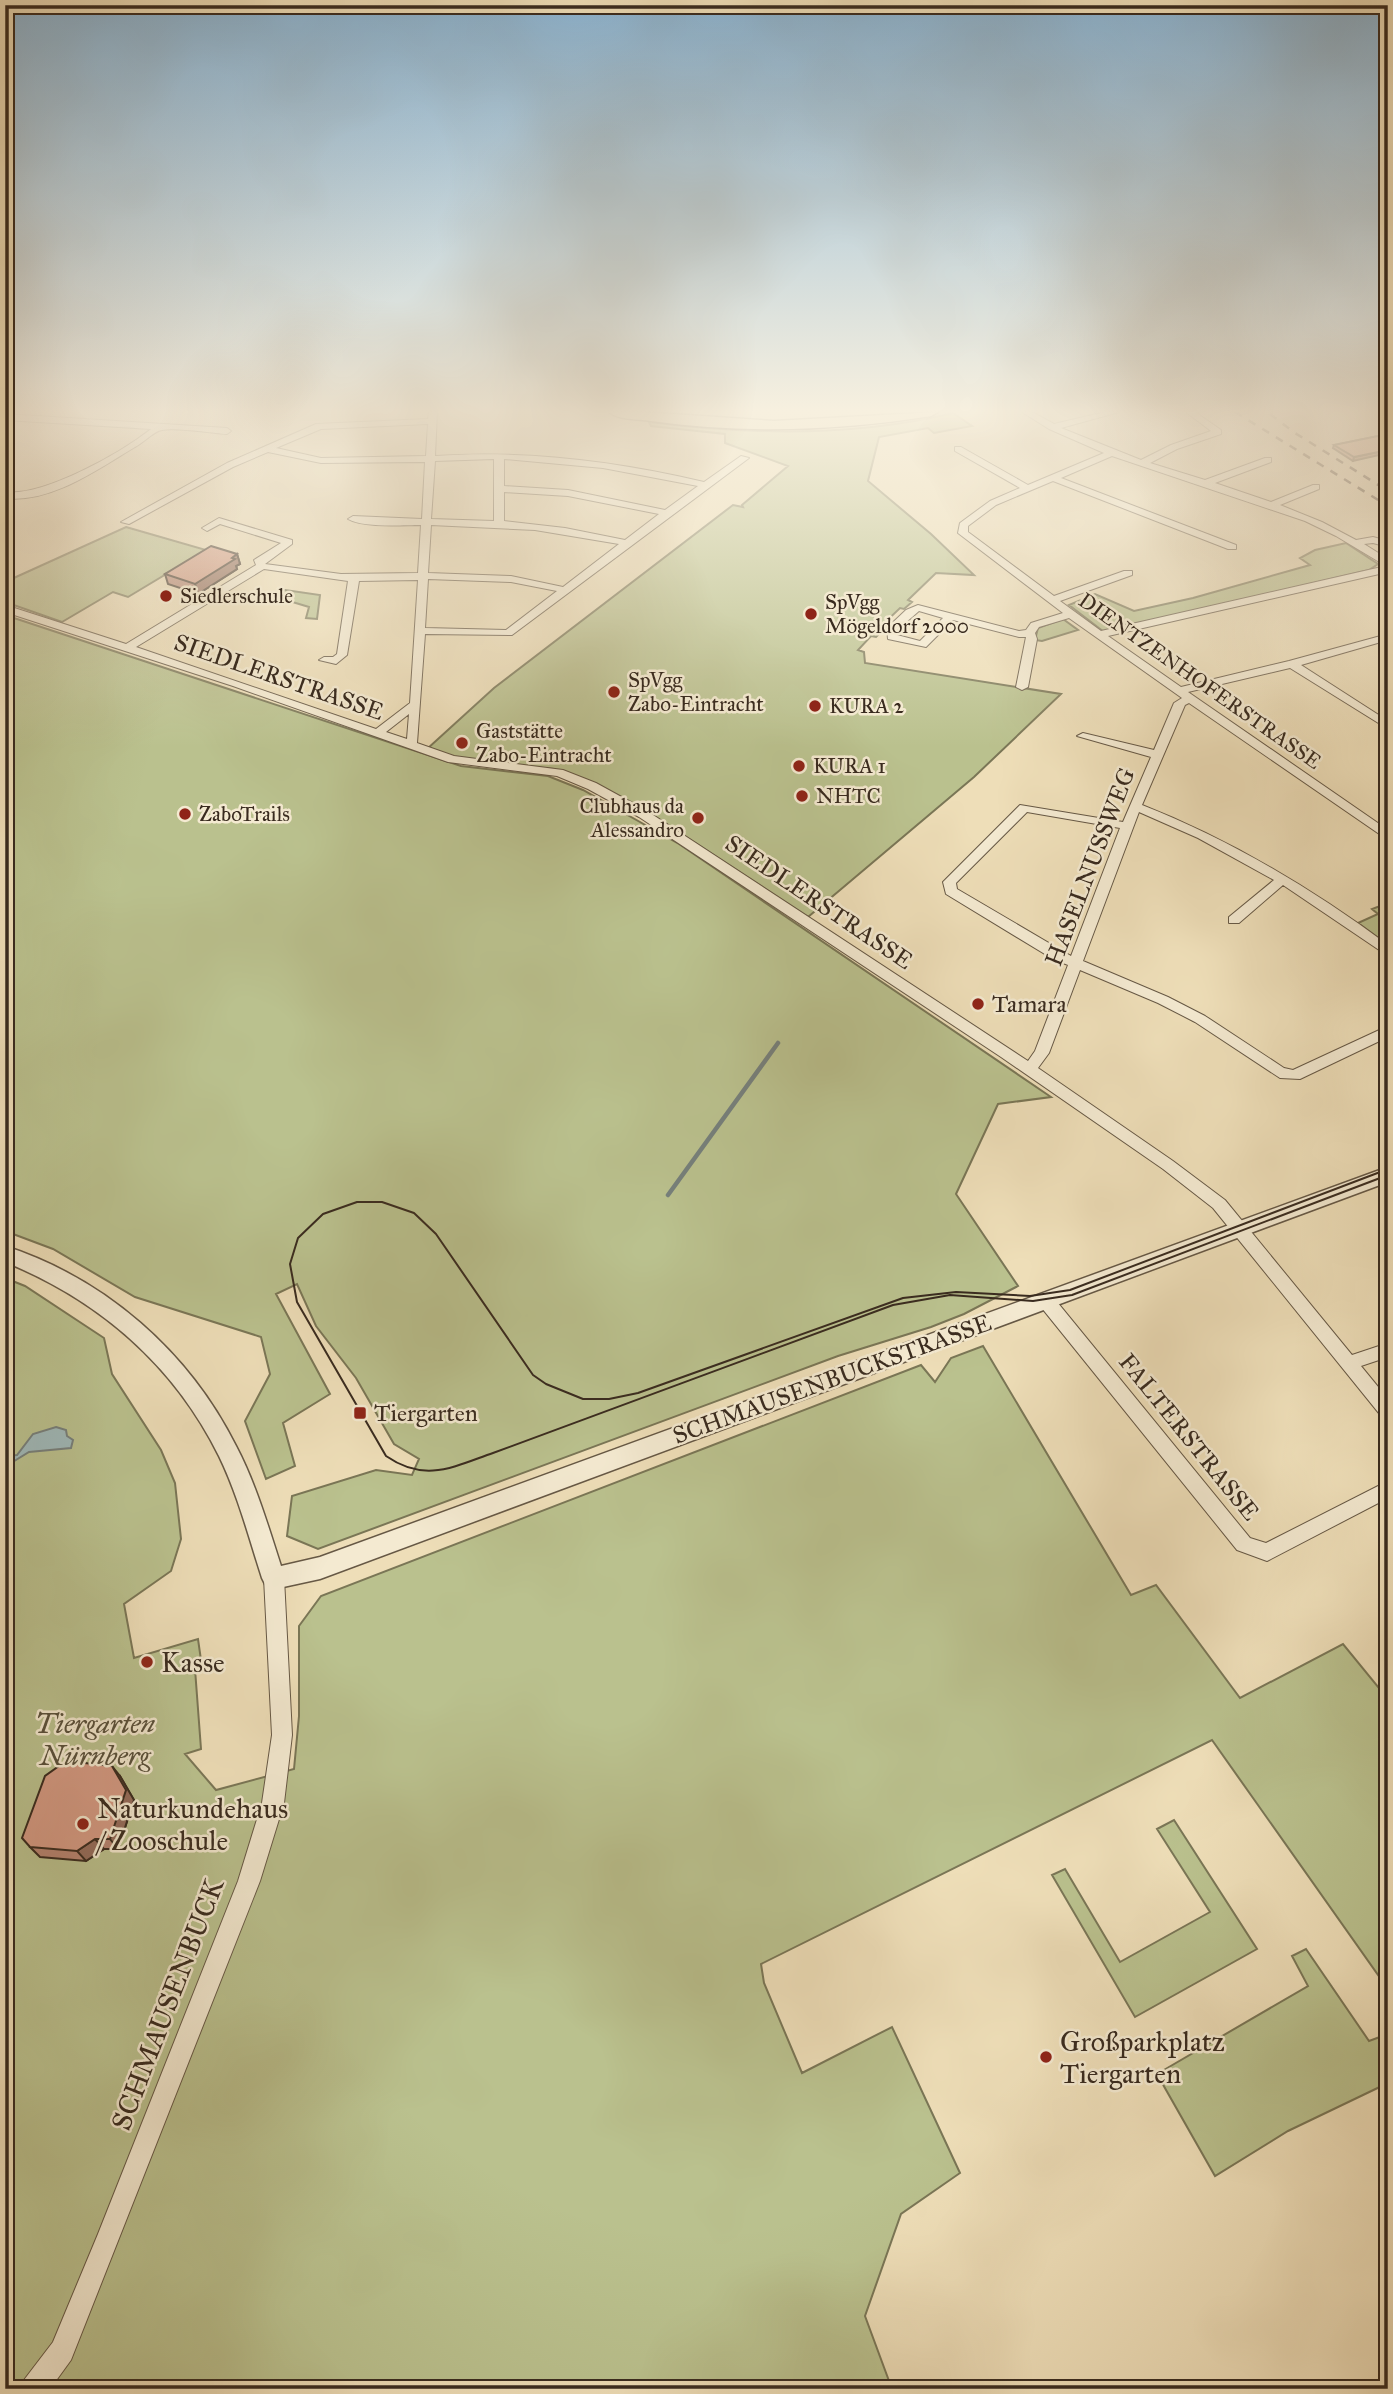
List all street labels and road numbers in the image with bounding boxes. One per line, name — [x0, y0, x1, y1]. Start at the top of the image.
street label: DIENTZENHOFERSTRASSE — [1074, 587, 1326, 775]
street label: SIEDLERSTRASSE — [170, 627, 388, 727]
street label: HASELNUSSWEG — [1038, 764, 1142, 970]
street label: SIEDLERSTRASSE — [719, 828, 919, 976]
street label: SCHMAUSENBUCKSTRASSE — [669, 1307, 995, 1451]
street label: FALTERSTRASSE — [1112, 1347, 1266, 1527]
street label: SCHMAUSENBUCK — [103, 1872, 232, 2135]

